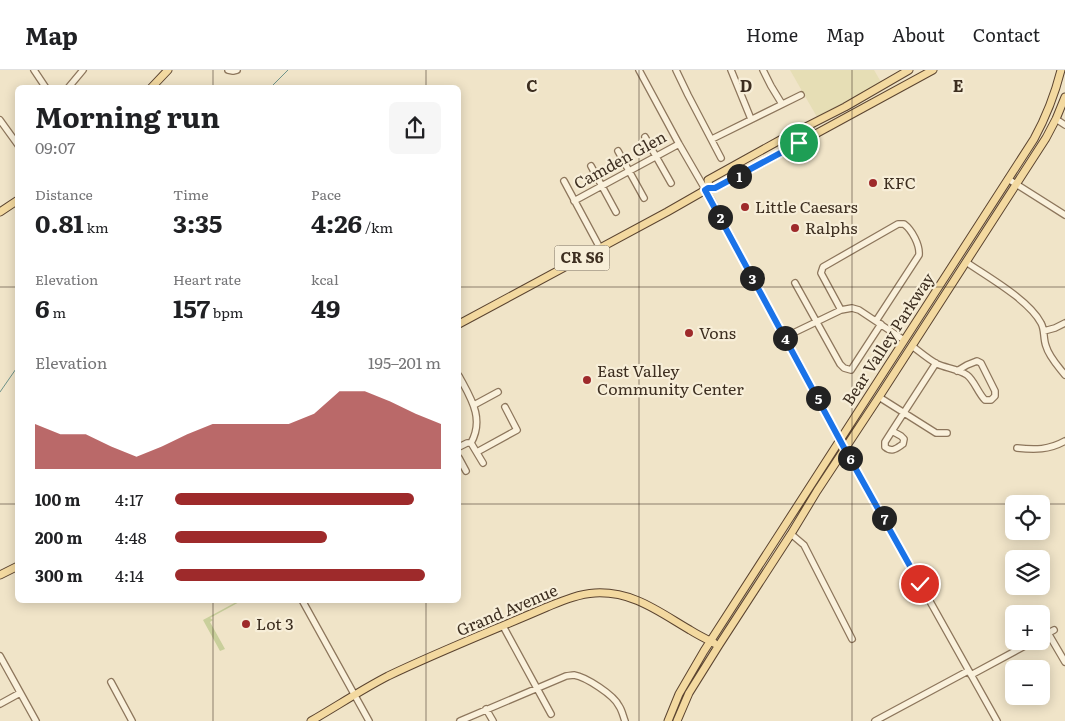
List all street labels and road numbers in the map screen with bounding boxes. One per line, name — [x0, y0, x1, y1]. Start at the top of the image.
street label: Camden Glen — [569, 124, 670, 194]
road number: CR S6 — [554, 246, 610, 270]
street label: Bear Valley Parkway — [835, 267, 940, 410]
street label: Grand Avenue — [452, 577, 561, 641]

